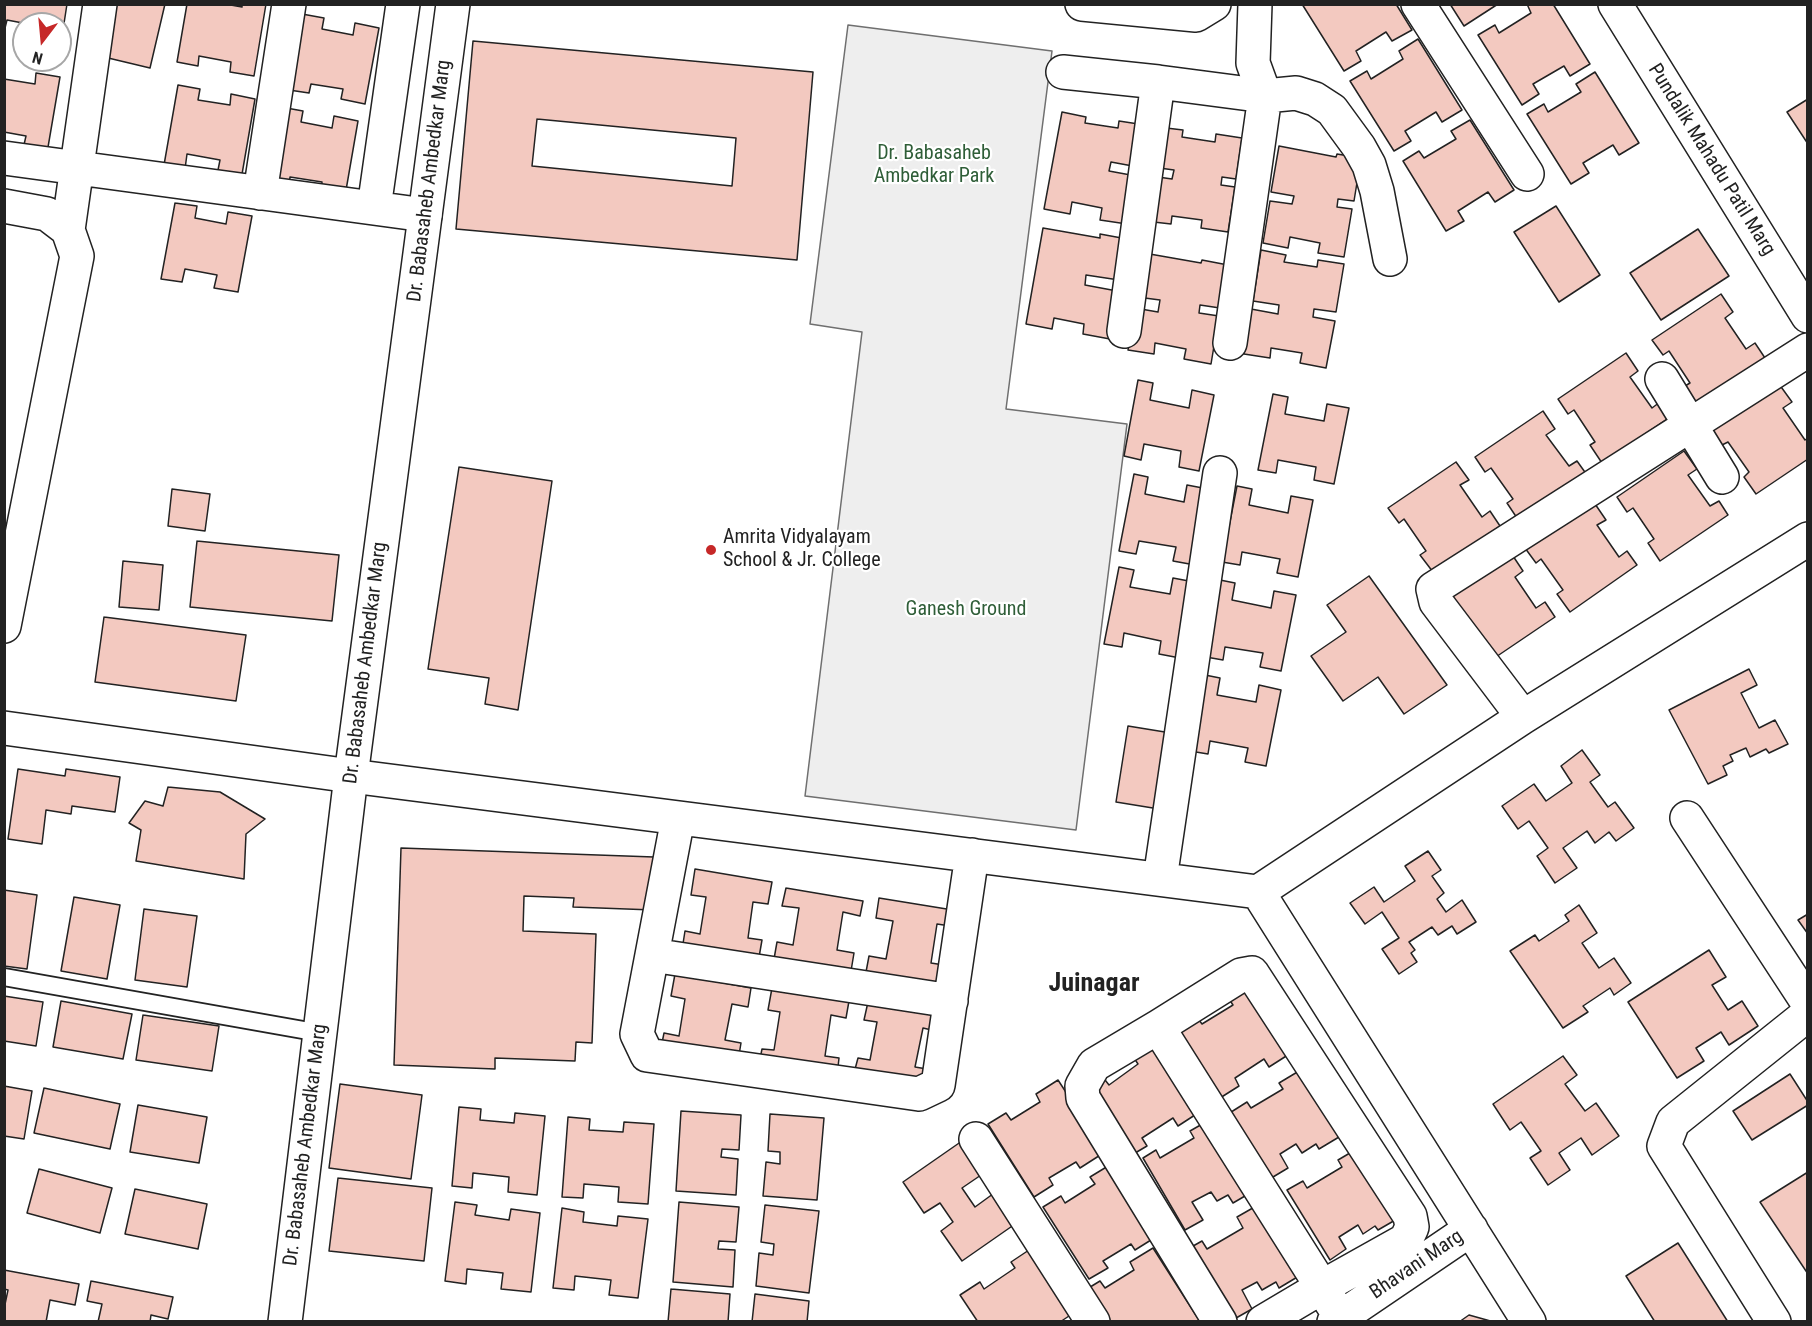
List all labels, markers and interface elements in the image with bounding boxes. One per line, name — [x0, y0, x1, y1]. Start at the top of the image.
north arrow — [12, 12, 72, 72]
text: N — [30, 47, 45, 68]
street label: Dr. Babasaheb Ambedkar Marg — [403, 59, 457, 303]
street label: Pundalik Mahadu Patil Marg — [1642, 60, 1780, 260]
park label: Dr. Babasaheb Ambedkar Park — [874, 142, 994, 189]
place label: Amrita Vidyalayam School & Jr. College — [723, 526, 881, 573]
street label: Dr. Babasaheb Ambedkar Marg — [339, 541, 393, 785]
marker: Amrita Vidyalayam School & Jr. College — [704, 543, 718, 557]
park label: Ganesh Ground — [906, 598, 1026, 622]
district label: Juinagar — [1048, 968, 1140, 1000]
street label: Dr. Babasaheb Ambedkar Marg — [279, 1023, 333, 1267]
street label: Bhavani Marg — [1366, 1225, 1468, 1305]

